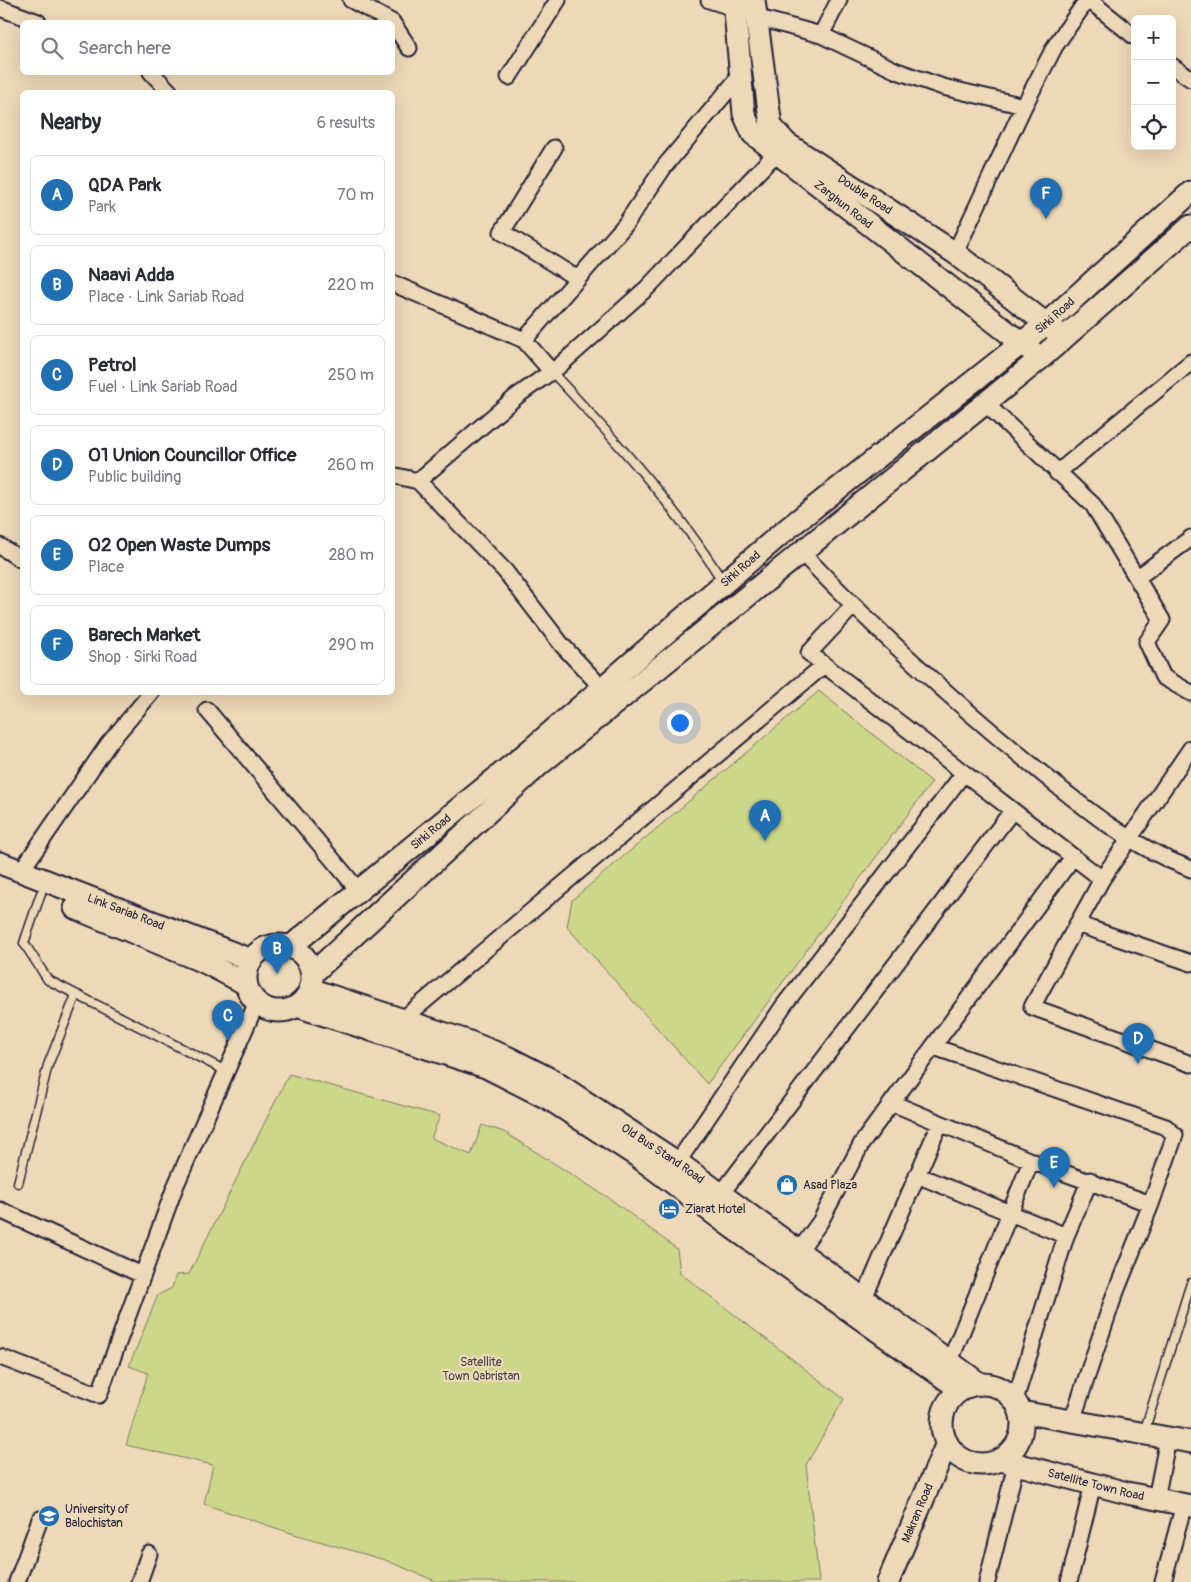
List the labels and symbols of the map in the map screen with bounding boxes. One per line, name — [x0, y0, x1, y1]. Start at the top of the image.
street label: Double Road — [835, 171, 895, 218]
street label: Zarghun Road — [811, 177, 876, 232]
pin: F — [1030, 178, 1062, 219]
street label: Sirki Road — [1032, 294, 1078, 337]
street label: Sirki Road — [717, 547, 763, 590]
your location — [667, 710, 693, 736]
pin: A — [749, 800, 781, 841]
street label: Sirki Road — [407, 810, 454, 853]
street label: Link Sariab Road — [85, 890, 167, 933]
pin: B — [261, 933, 293, 974]
pin: C — [212, 1000, 244, 1041]
pin: D — [1122, 1023, 1154, 1064]
street label: Old Bus Stand Road — [618, 1120, 707, 1187]
pin: E — [1038, 1147, 1070, 1188]
shop icon: Asad Plaza — [775, 1173, 799, 1197]
place label: Asad Plaza — [803, 1178, 858, 1193]
hotel icon: Ziarat Hotel — [657, 1197, 681, 1221]
place label: Ziarat Hotel — [685, 1202, 746, 1217]
park label: Satellite Town Qabristan — [442, 1355, 520, 1384]
street label: Satellite Town Road — [1046, 1465, 1146, 1504]
street label: Makran Road — [898, 1481, 937, 1545]
place label: University of Balochistan — [65, 1502, 129, 1531]
school or university icon: University of Balochistan — [37, 1504, 61, 1528]

